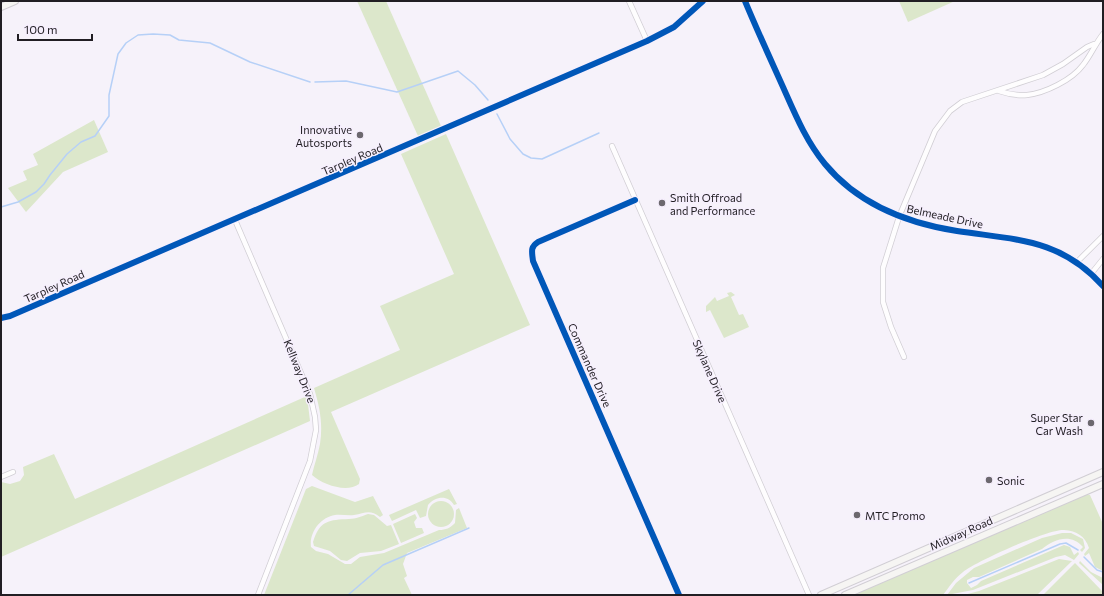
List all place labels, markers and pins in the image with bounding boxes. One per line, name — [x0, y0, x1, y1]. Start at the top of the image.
place label: Innovative Autosports — [295, 123, 352, 149]
marker: Innovative Autosports — [355, 130, 365, 140]
place label: Smith Offroad and Performance — [670, 191, 756, 217]
marker: Smith Offroad and Performance — [657, 198, 667, 208]
place label: Super Star Car Wash — [1031, 411, 1084, 437]
marker: Super Star Car Wash — [1086, 418, 1096, 428]
place label: Sonic — [997, 474, 1025, 487]
marker: Sonic — [984, 475, 994, 485]
place label: MTC Promo — [865, 509, 926, 522]
marker: MTC Promo — [852, 510, 862, 520]

